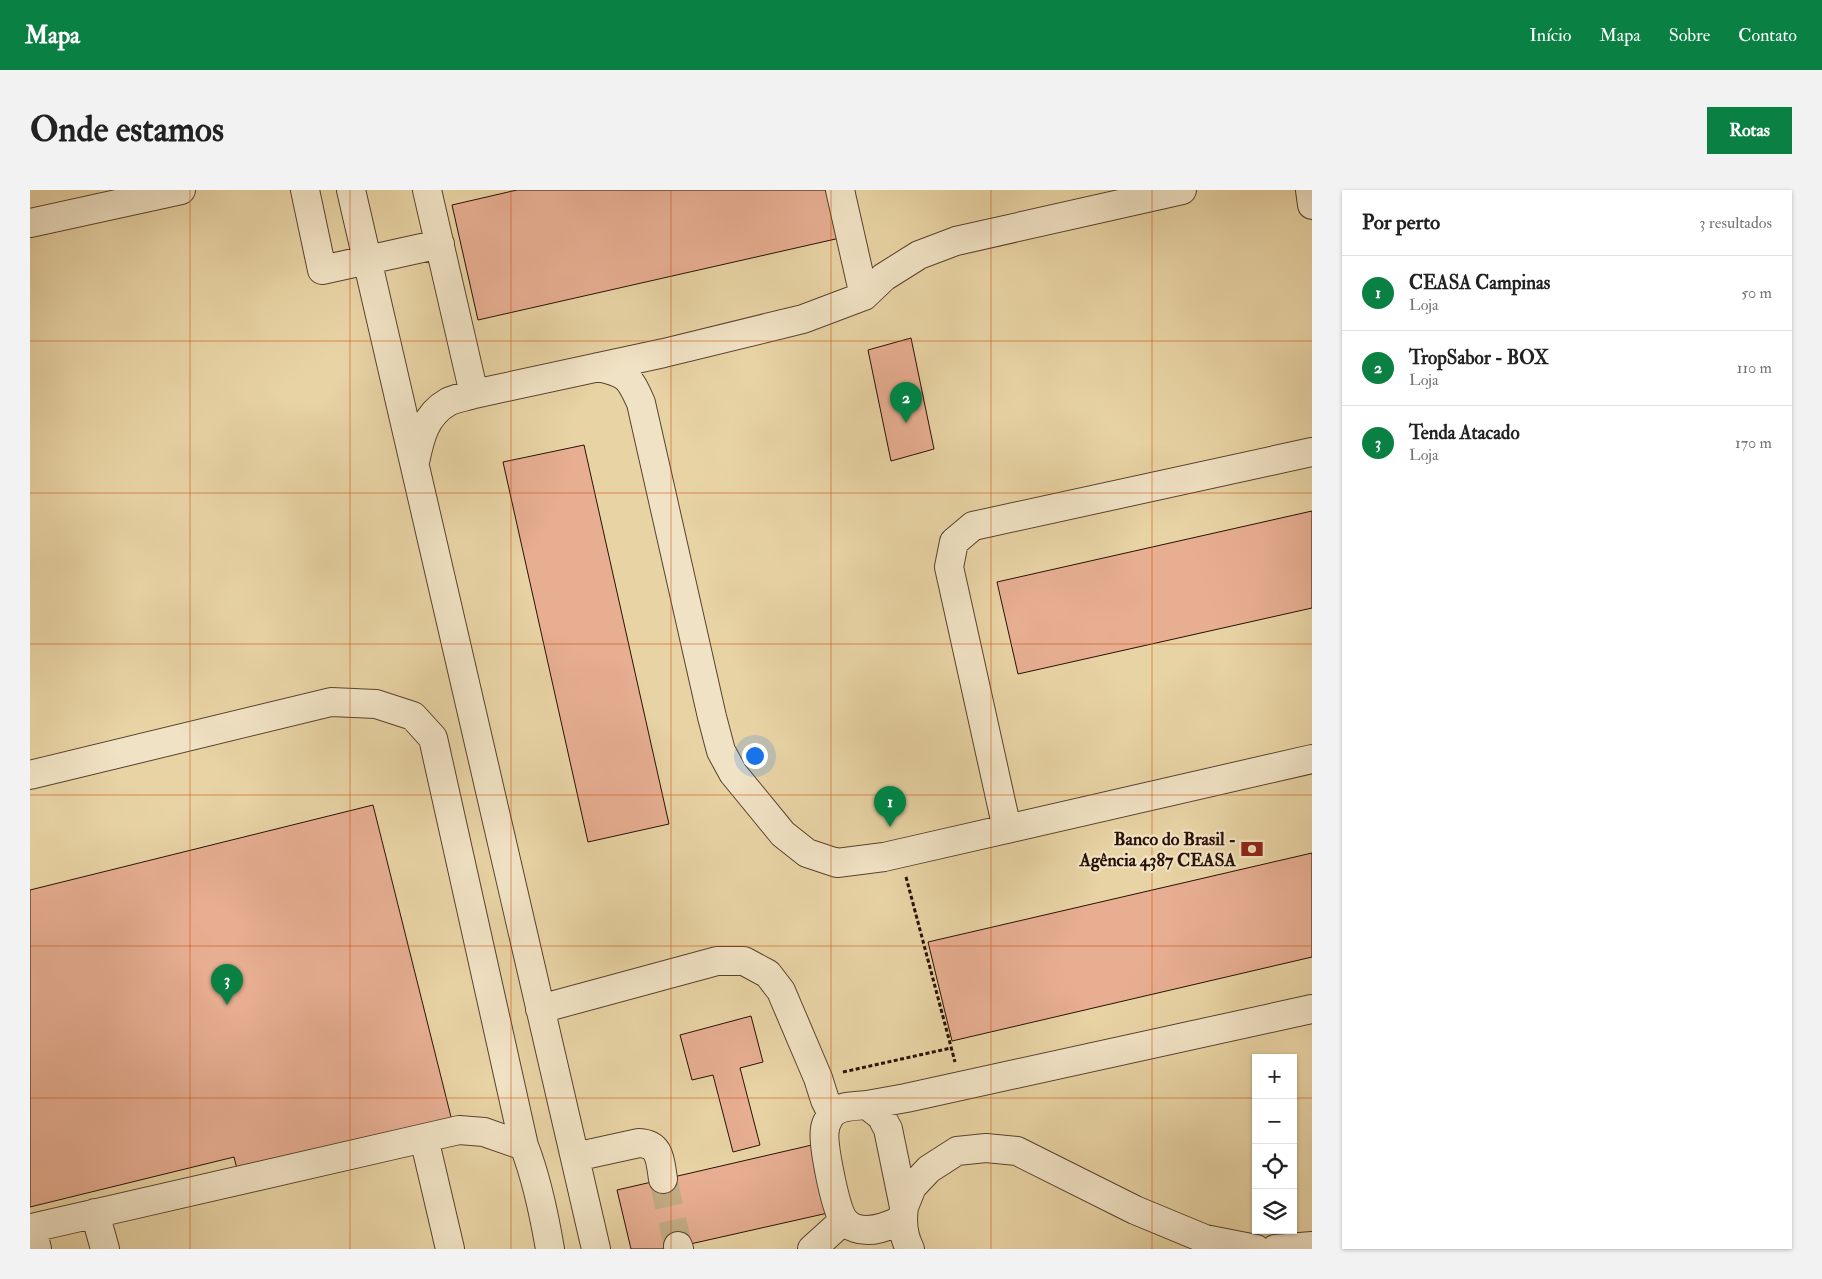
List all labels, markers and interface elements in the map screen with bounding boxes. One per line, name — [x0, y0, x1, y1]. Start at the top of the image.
text: Mapa — [25, 20, 80, 51]
text: Início — [1530, 24, 1571, 47]
text: Mapa — [1599, 24, 1641, 47]
text: Sobre — [1669, 24, 1710, 47]
text: Contato — [1738, 24, 1797, 47]
button: Rotas — [1707, 107, 1792, 154]
text: Onde estamos — [30, 108, 224, 152]
text: Por perto — [1362, 209, 1440, 236]
text: 3 resultados — [1699, 213, 1772, 233]
text: CEASA Campinas — [1409, 271, 1550, 295]
text: 1 — [1375, 283, 1381, 303]
text: 50 m — [1741, 283, 1772, 303]
text: Loja — [1409, 295, 1439, 315]
text: TropSabor - BOX — [1409, 346, 1549, 370]
text: 2 — [1374, 358, 1382, 378]
text: 110 m — [1737, 358, 1772, 378]
text: Loja — [1409, 370, 1439, 390]
pin: 2 — [890, 382, 922, 423]
text: Tenda Atacado — [1409, 421, 1520, 445]
text: 3 — [1375, 433, 1381, 453]
text: 170 m — [1735, 433, 1772, 453]
text: Loja — [1409, 445, 1439, 465]
your location — [742, 743, 768, 769]
pin: 1 — [874, 786, 906, 827]
place label: Banco do Brasil - Agência 4387 CEASA — [1079, 828, 1237, 872]
bank icon: Banco do Brasil - Agência 4387 CEASA — [1239, 836, 1265, 862]
pin: 3 — [211, 964, 243, 1005]
map controls — [1252, 1054, 1297, 1234]
button: + — [1252, 1054, 1297, 1099]
button: − — [1252, 1099, 1297, 1144]
button: locate — [1252, 1144, 1297, 1189]
button: layers — [1252, 1189, 1297, 1234]

